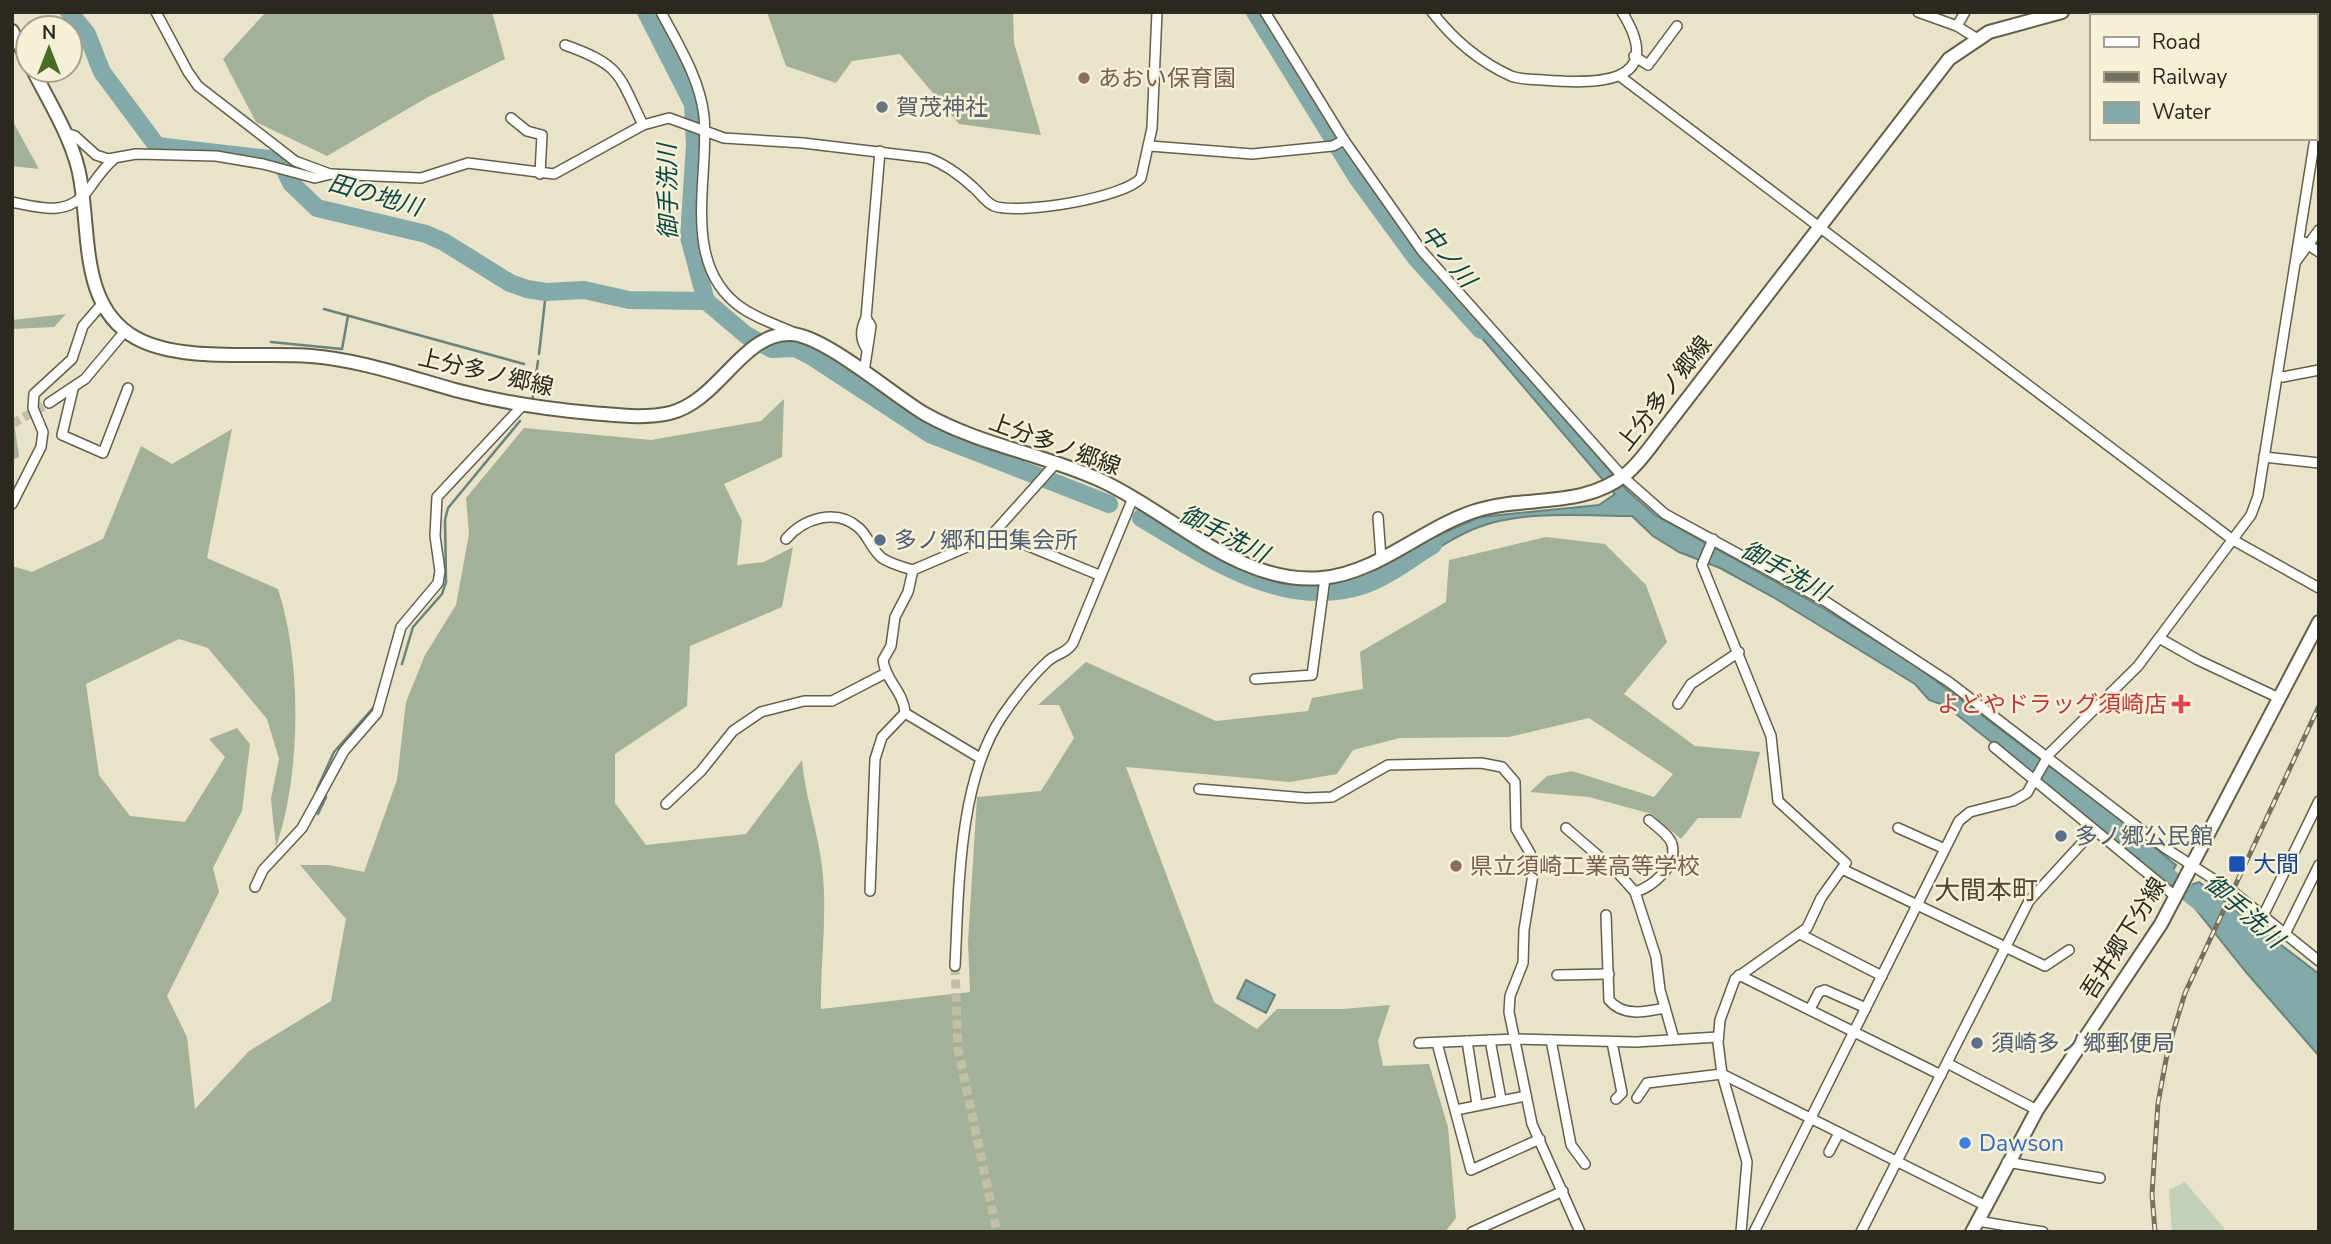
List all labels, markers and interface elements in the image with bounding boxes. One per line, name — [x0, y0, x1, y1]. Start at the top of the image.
north arrow — [14, 14, 84, 84]
legend — [2090, 14, 2317, 140]
text: N — [42, 20, 56, 46]
text: Road — [2152, 28, 2201, 56]
place label: あおい保育園 — [1098, 63, 1236, 94]
text: Railway — [2152, 63, 2227, 91]
marker: あおい保育園 — [1076, 70, 1092, 86]
place label: 賀茂神社 — [896, 92, 988, 123]
text: Water — [2152, 98, 2211, 126]
marker: 賀茂神社 — [874, 99, 890, 115]
water label: 御手洗川 — [651, 141, 685, 240]
water label: 田の地川 — [324, 166, 428, 224]
water label: 中ノ川 — [1413, 218, 1485, 296]
street label: 上分多ノ郷線 — [1610, 329, 1719, 457]
street label: 上分多ノ郷線 — [415, 342, 557, 403]
street label: 上分多ノ郷線 — [985, 406, 1125, 483]
water label: 御手洗川 — [1174, 498, 1277, 571]
place label: 多ノ郷和田集会所 — [894, 525, 1078, 556]
marker: 多ノ郷和田集会所 — [872, 532, 888, 548]
water label: 御手洗川 — [1735, 534, 1837, 610]
place label: よどやドラッグ須崎店 — [1937, 689, 2167, 720]
marker: よどやドラッグ須崎店 — [2173, 696, 2189, 712]
place label: 多ノ郷公民館 — [2075, 821, 2213, 852]
marker: 多ノ郷公民館 — [2053, 828, 2069, 844]
place label: 大間 — [2253, 849, 2299, 880]
place label: 県立須崎工業高等学校 — [1470, 851, 1700, 882]
marker: 大間 — [2227, 854, 2247, 874]
marker: 県立須崎工業高等学校 — [1448, 858, 1464, 874]
water label: 御手洗川 — [2198, 867, 2293, 957]
street label: 吾井郷下分線 — [2074, 872, 2173, 1005]
district label: 大間本町 — [1934, 873, 2038, 908]
place label: 須崎多ノ郷郵便局 — [1991, 1028, 2175, 1059]
marker: 須崎多ノ郷郵便局 — [1969, 1035, 1985, 1051]
place label: Dawson — [1979, 1128, 2064, 1159]
marker: Dawson — [1957, 1135, 1973, 1151]

